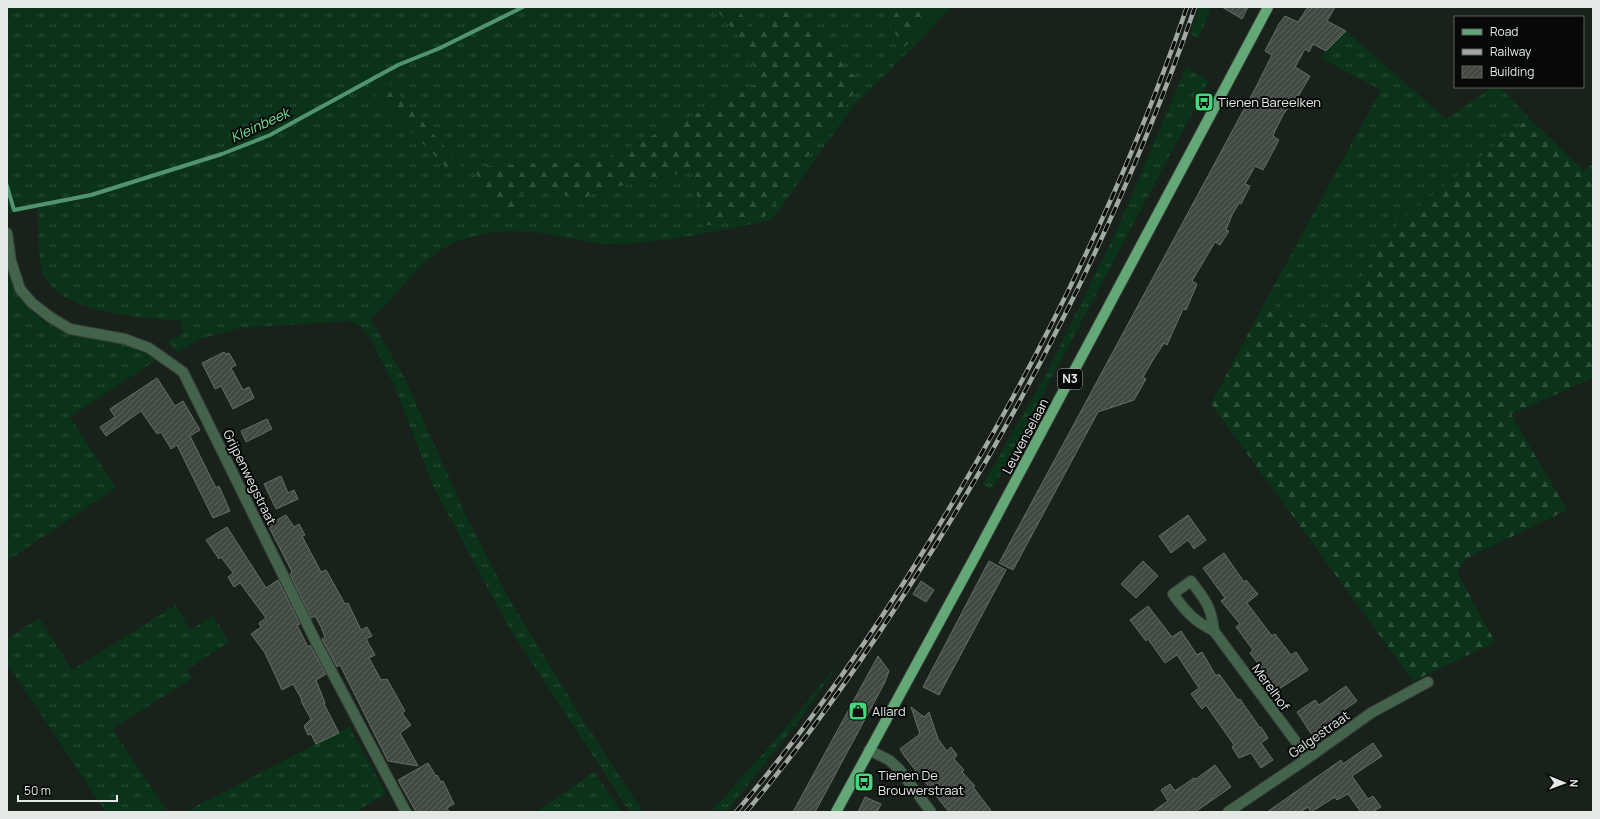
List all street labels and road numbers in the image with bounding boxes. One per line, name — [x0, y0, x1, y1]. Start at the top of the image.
road number: N3 — [1058, 369, 1082, 389]
street label: Leuvenselaan — [998, 395, 1052, 477]
street label: Grijpenwegstraat — [219, 426, 281, 528]
street label: Merelhof — [1248, 660, 1294, 714]
street label: Galgestraat — [1285, 706, 1353, 762]

